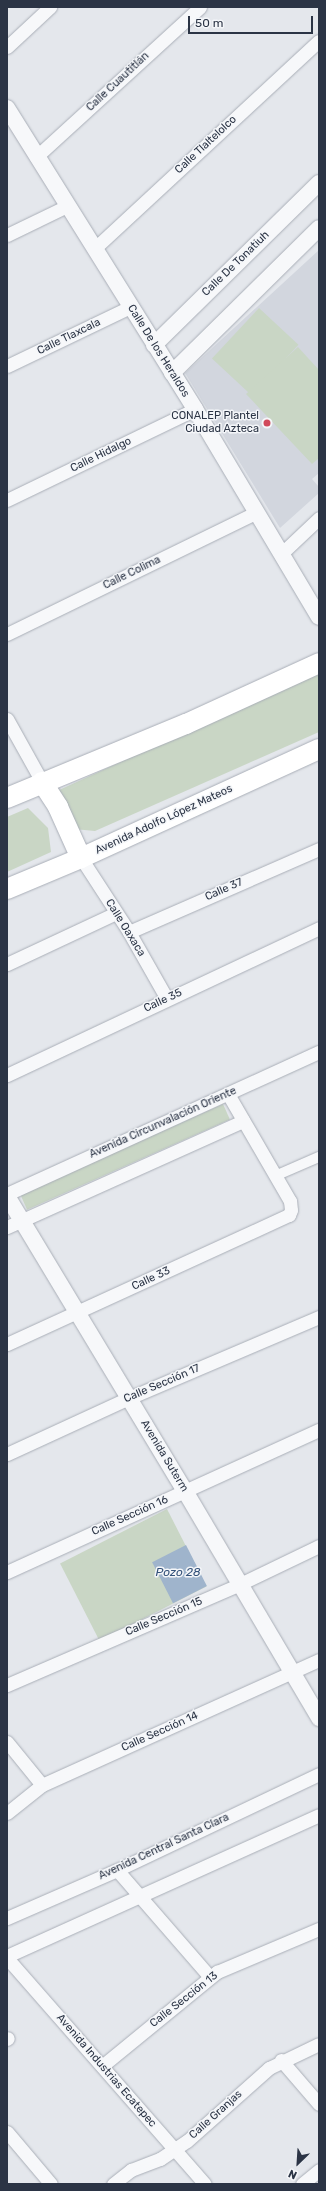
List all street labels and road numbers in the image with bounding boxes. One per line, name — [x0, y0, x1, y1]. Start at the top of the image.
street label: Calle Cuautitlán — [84, 50, 152, 114]
street label: Calle Tlaltelolco — [172, 113, 240, 177]
street label: Calle De Tonatiuh — [200, 228, 272, 300]
street label: Calle De los Heraldos — [124, 302, 192, 400]
street label: Calle Tlaxcala — [35, 316, 103, 358]
street label: Calle Hidalgo — [68, 435, 134, 475]
street label: Calle Colima — [101, 553, 163, 593]
street label: Avenida Adolfo López Mateos — [93, 782, 235, 858]
street label: Calle 37 — [203, 876, 245, 904]
street label: Calle Oaxaca — [102, 897, 148, 959]
street label: Calle 35 — [142, 986, 184, 1016]
street label: Avenida Circunvalación Oriente — [87, 1085, 239, 1161]
street label: Calle 33 — [130, 1264, 172, 1294]
street label: Calle Sección 17 — [122, 1362, 202, 1406]
street label: Avenida Suterm — [137, 1418, 191, 1494]
street label: Calle Sección 16 — [90, 1493, 170, 1539]
street label: Calle Sección 15 — [124, 1595, 204, 1639]
street label: Calle Sección 14 — [120, 1709, 200, 1755]
street label: Avenida Central Santa Clara — [97, 1811, 231, 1883]
street label: Calle Sección 13 — [147, 1969, 221, 2031]
street label: Avenida Industrias Ecatepec — [53, 2012, 159, 2130]
street label: Calle Granjas — [187, 2088, 245, 2142]

